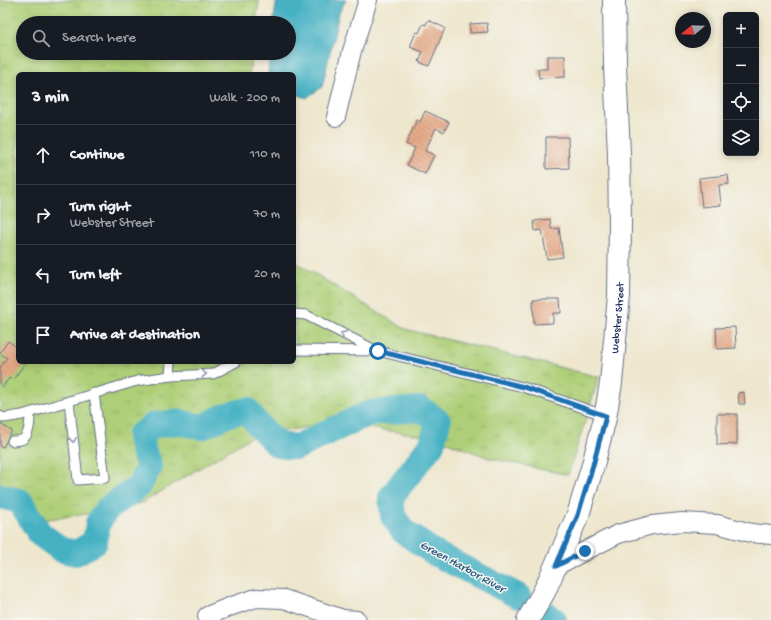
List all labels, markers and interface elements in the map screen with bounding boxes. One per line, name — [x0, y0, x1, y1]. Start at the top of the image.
north arrow — [675, 12, 711, 48]
map controls — [723, 12, 759, 156]
button: + — [723, 12, 759, 48]
search box — [16, 16, 296, 60]
icon: search — [30, 27, 52, 49]
text: Search here — [62, 29, 136, 47]
button: − — [723, 48, 759, 84]
button: locate — [723, 84, 759, 120]
text: 3 min — [32, 88, 69, 108]
text: Walk · 200 m — [209, 91, 280, 106]
button: layers — [723, 120, 759, 156]
icon: ahead — [32, 144, 54, 166]
text: Continue — [70, 146, 124, 164]
text: 110 m — [250, 147, 280, 162]
text: Turn right — [70, 198, 130, 216]
icon: right — [32, 204, 54, 226]
text: 70 m — [254, 207, 280, 222]
text: Webster Street — [70, 216, 154, 231]
icon: left — [32, 264, 54, 286]
text: Turn left — [70, 266, 121, 284]
text: 20 m — [254, 267, 280, 282]
street label: Webster Street — [610, 281, 627, 354]
icon: arrive — [32, 324, 54, 346]
text: Arrive at destination — [70, 326, 200, 344]
one-way arrow — [340, 331, 347, 339]
route start — [369, 342, 387, 360]
one-way arrow — [201, 370, 207, 379]
one-way arrow — [68, 436, 77, 443]
water label: Green Harbor River — [417, 539, 509, 598]
route end — [576, 542, 594, 560]

